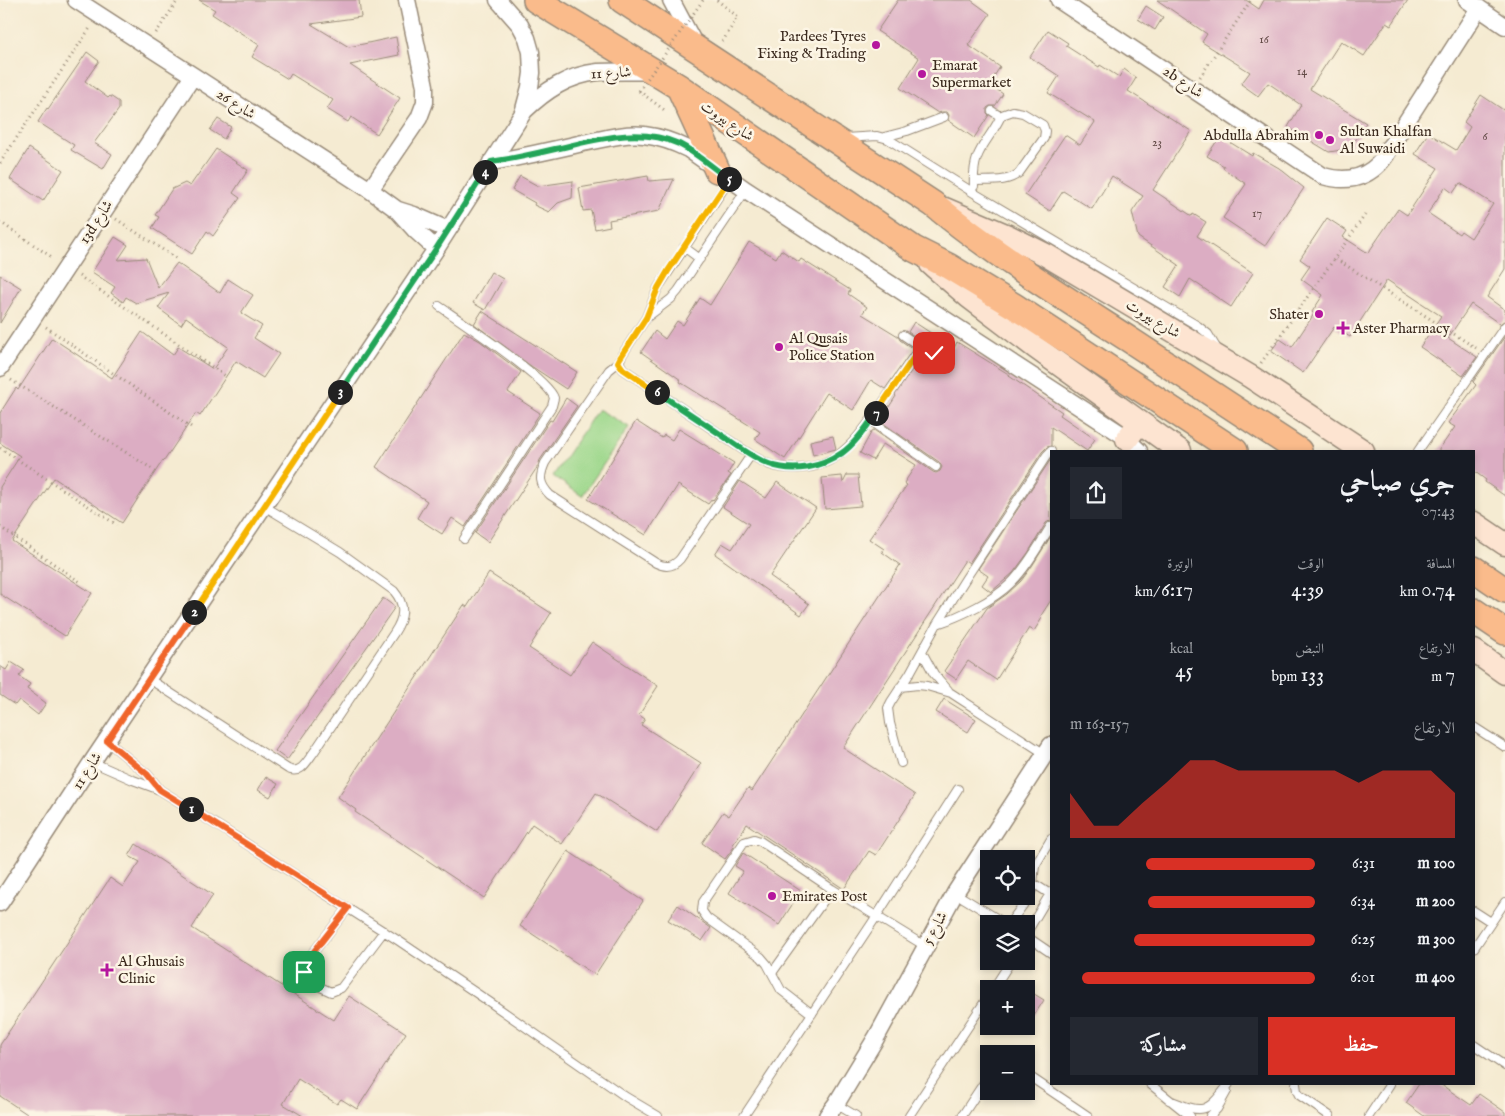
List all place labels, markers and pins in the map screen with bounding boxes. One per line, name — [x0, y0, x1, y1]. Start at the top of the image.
place label: Pardees Tyres Fixing & Trading — [757, 27, 867, 63]
marker: Pardees Tyres Fixing & Trading — [870, 39, 882, 51]
place label: Emarat Supermarket — [932, 56, 1011, 92]
marker: Emarat Supermarket — [916, 68, 928, 80]
place label: Sultan Khalfan Al Suwaidi — [1339, 122, 1432, 158]
place label: Abdulla Abrahim — [1202, 126, 1309, 145]
marker: Abdulla Abrahim — [1313, 129, 1325, 141]
marker: Sultan Khalfan Al Suwaidi — [1324, 134, 1336, 146]
pin: 4 — [472, 160, 498, 184]
pin: 5 — [716, 166, 742, 192]
place label: Shater — [1269, 305, 1309, 324]
marker: Shater — [1313, 308, 1325, 320]
place label: Aster Pharmacy — [1352, 319, 1450, 338]
marker: Aster Pharmacy — [1337, 322, 1349, 334]
place label: Al Qusais Police Station — [788, 329, 875, 365]
pin — [913, 332, 955, 374]
marker: Al Qusais Police Station — [773, 341, 785, 353]
pin: 3 — [328, 380, 352, 404]
pin: 6 — [644, 380, 670, 404]
pin: 7 — [864, 400, 888, 426]
pin: 2 — [182, 600, 206, 624]
pin: 1 — [178, 796, 204, 822]
place label: Emirates Post — [782, 887, 867, 906]
marker: Emirates Post — [766, 890, 778, 902]
pin — [283, 951, 325, 993]
place label: Al Ghusais Clinic — [117, 952, 184, 988]
marker: Al Ghusais Clinic — [100, 963, 114, 977]

